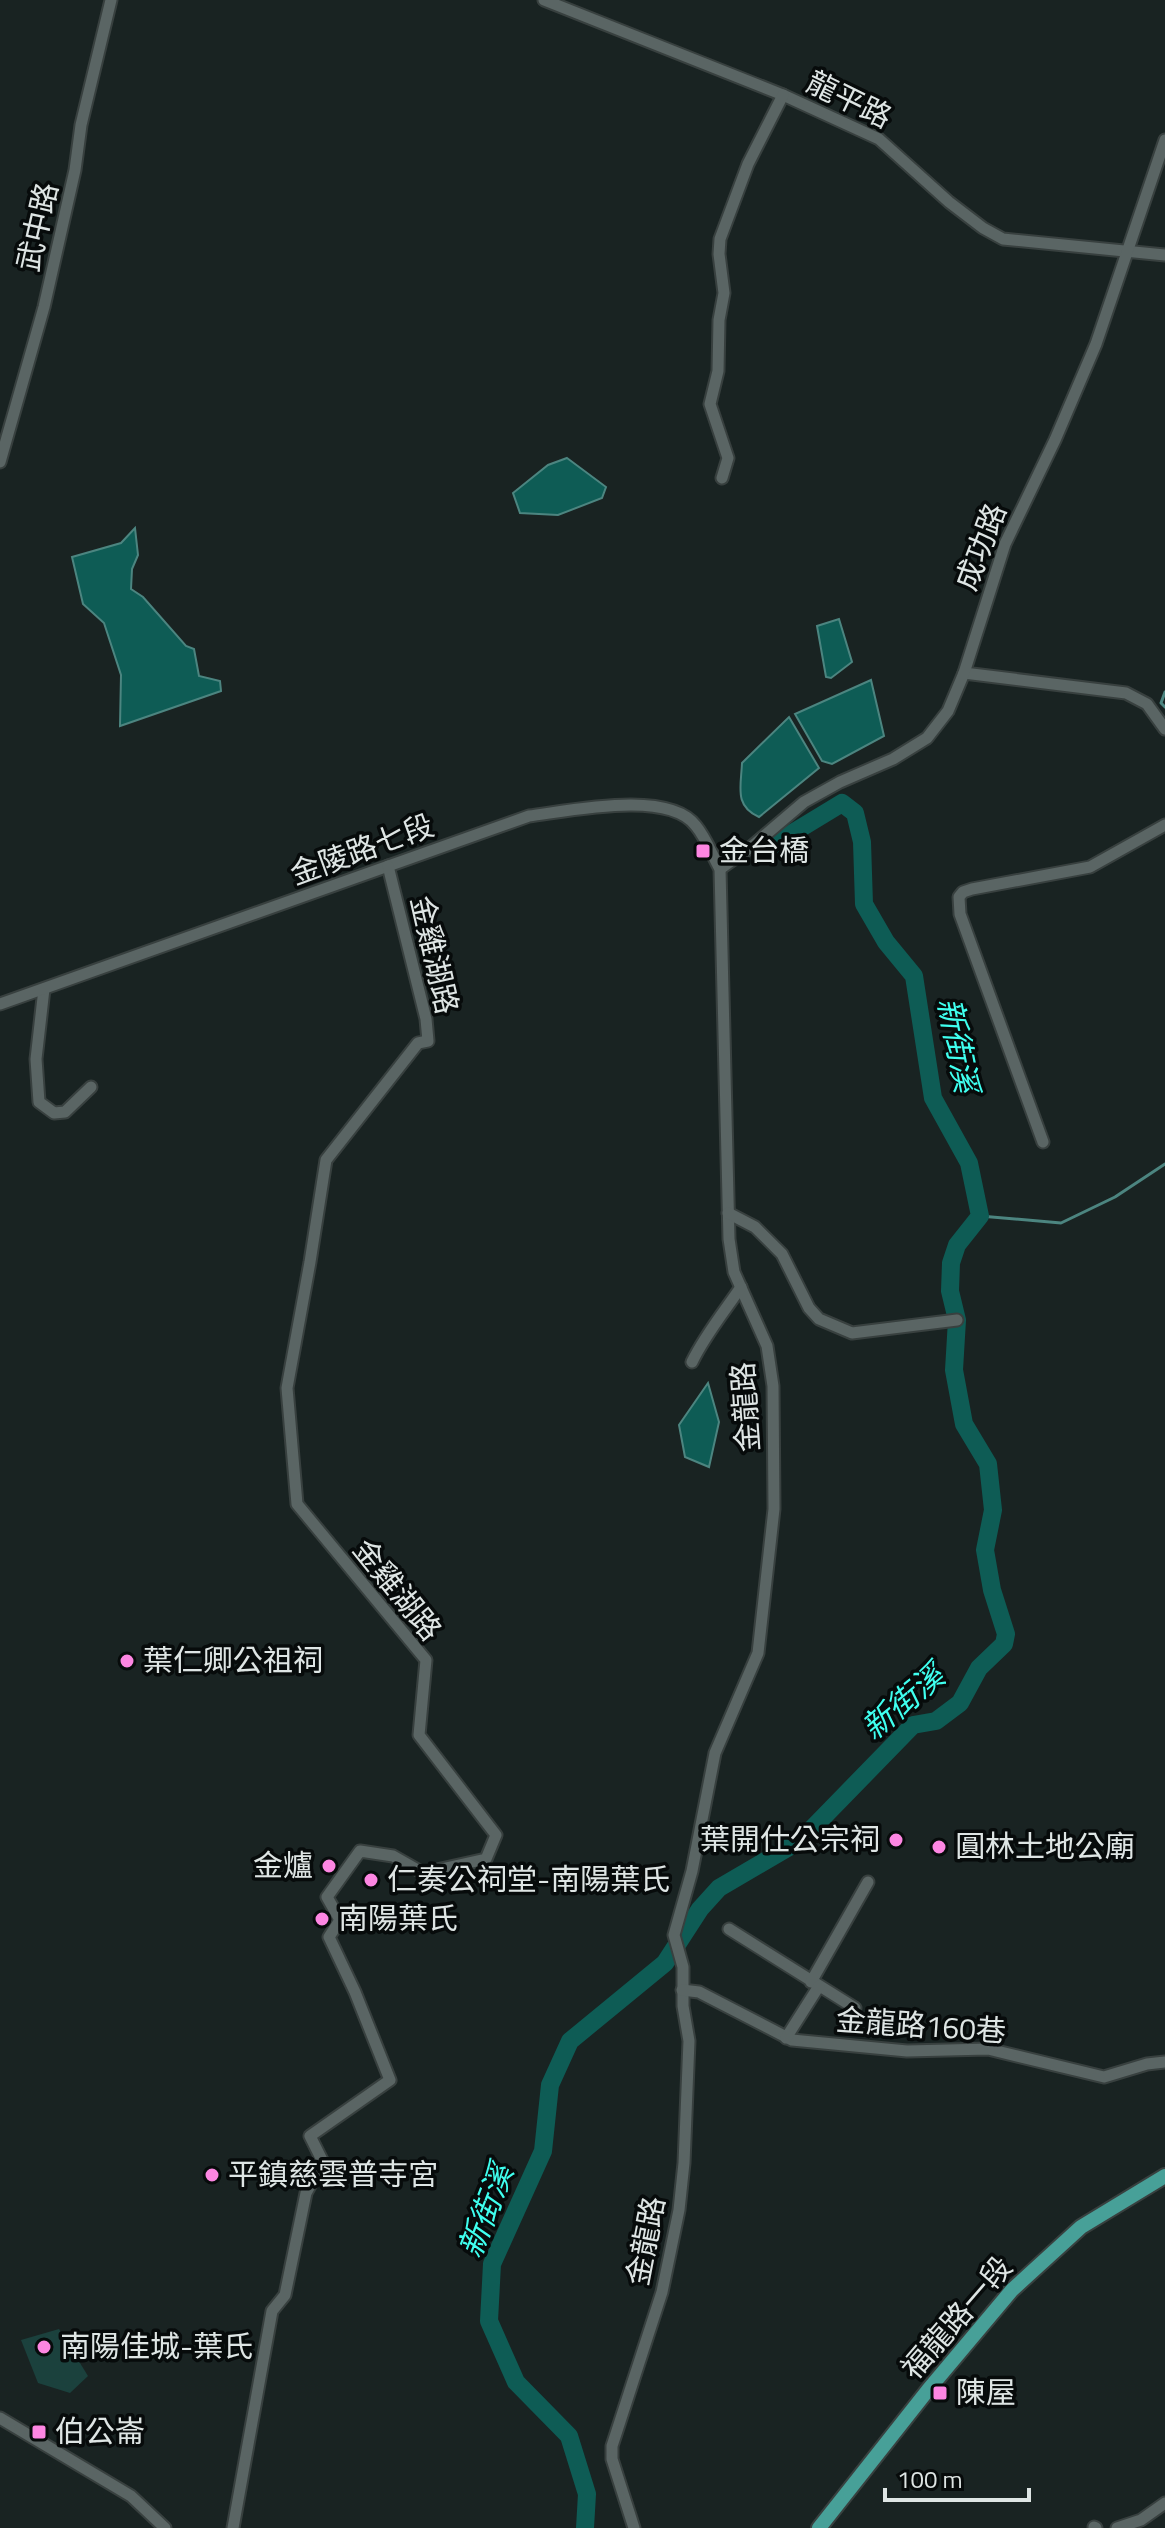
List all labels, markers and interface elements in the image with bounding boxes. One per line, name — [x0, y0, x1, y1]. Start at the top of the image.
street label: 龍平路 — [799, 59, 900, 140]
street label: 武中路 — [4, 178, 70, 276]
street label: 成功路 — [942, 496, 1018, 597]
street label: 金陵路七段 — [283, 802, 440, 896]
place label: 金台橋 — [719, 827, 809, 873]
marker: 金台橋 — [694, 842, 712, 860]
street label: 金雞湖路 — [399, 891, 471, 1018]
water label: 新街溪 — [926, 993, 992, 1100]
street label: 金龍路 — [719, 1361, 771, 1454]
street label: 金雞湖路 — [342, 1528, 453, 1650]
place label: 葉仁卿公祖祠 — [143, 1637, 323, 1683]
water label: 新街溪 — [850, 1649, 958, 1750]
marker: 葉仁卿公祖祠 — [118, 1652, 136, 1670]
place label: 葉開仕公宗祠 — [700, 1816, 880, 1862]
place label: 圓林土地公廟 — [955, 1823, 1135, 1869]
marker: 葉開仕公宗祠 — [887, 1831, 905, 1849]
marker: 圓林土地公廟 — [930, 1838, 948, 1856]
place label: 金爐 — [253, 1842, 313, 1888]
place label: 仁奏公祠堂-南陽葉氏 — [387, 1856, 670, 1902]
marker: 金爐 — [320, 1857, 338, 1875]
marker: 仁奏公祠堂-南陽葉氏 — [362, 1871, 380, 1889]
place label: 南陽葉氏 — [338, 1895, 458, 1941]
marker: 南陽葉氏 — [313, 1910, 331, 1928]
street label: 金龍路160巷 — [834, 1996, 1008, 2054]
place label: 平鎮慈雲普寺宮 — [228, 2151, 438, 2197]
water label: 新街溪 — [445, 2154, 526, 2264]
marker: 平鎮慈雲普寺宮 — [203, 2166, 221, 2184]
street label: 金龍路 — [614, 2192, 676, 2289]
street label: 福龍路一段 — [890, 2246, 1023, 2389]
place label: 南陽佳城-葉氏 — [60, 2323, 253, 2369]
marker: 南陽佳城-葉氏 — [35, 2338, 53, 2356]
place label: 陳屋 — [956, 2369, 1016, 2415]
marker: 陳屋 — [931, 2384, 949, 2402]
place label: 伯公崙 — [55, 2408, 145, 2454]
marker: 伯公崙 — [30, 2423, 48, 2441]
scale bar — [885, 2452, 1029, 2502]
text: 100 m — [897, 2461, 963, 2497]

